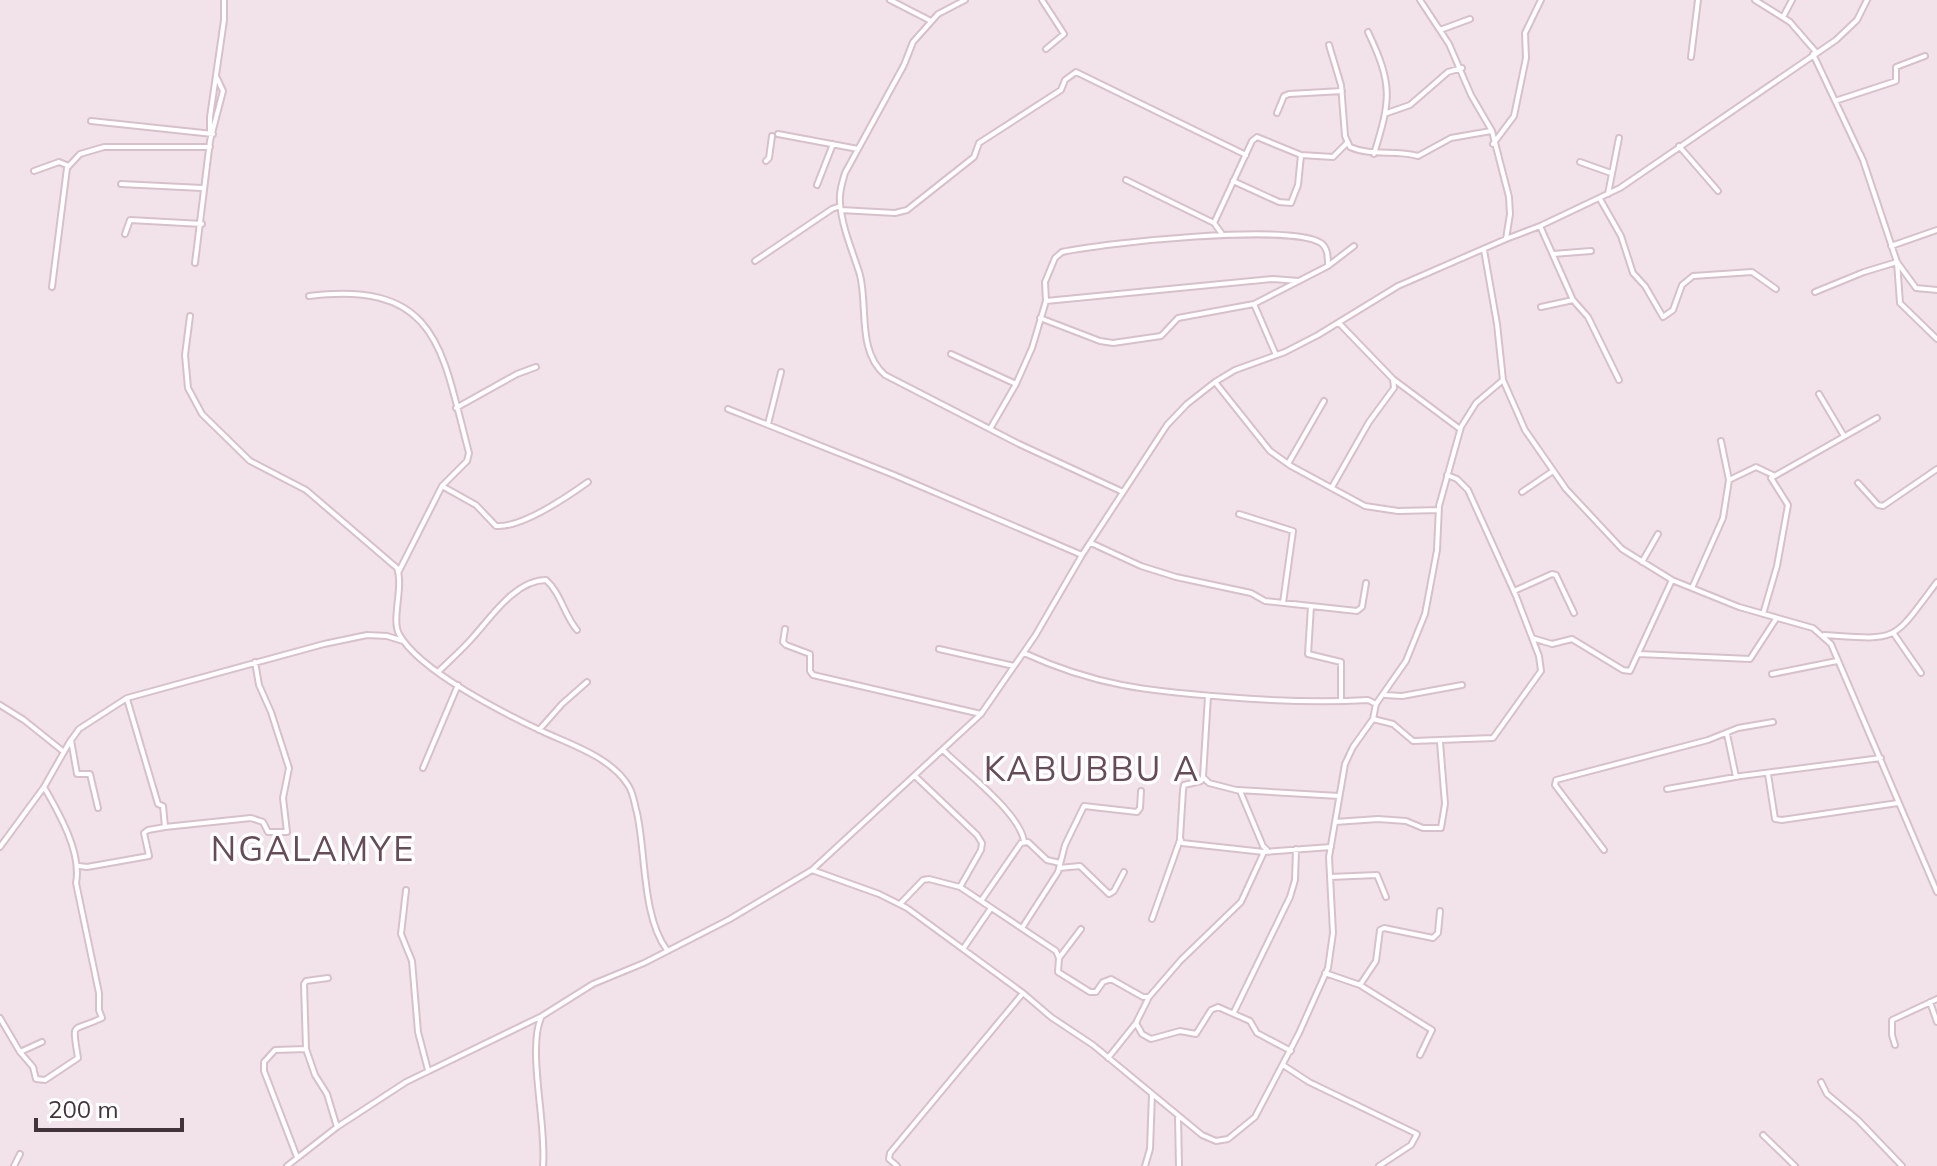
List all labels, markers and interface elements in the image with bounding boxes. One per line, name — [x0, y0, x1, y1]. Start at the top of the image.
district label: KABUBBU A — [984, 747, 1200, 790]
district label: NGALAMYE — [211, 827, 415, 870]
scale bar — [36, 1082, 182, 1132]
text: 200 m — [48, 1094, 119, 1124]

